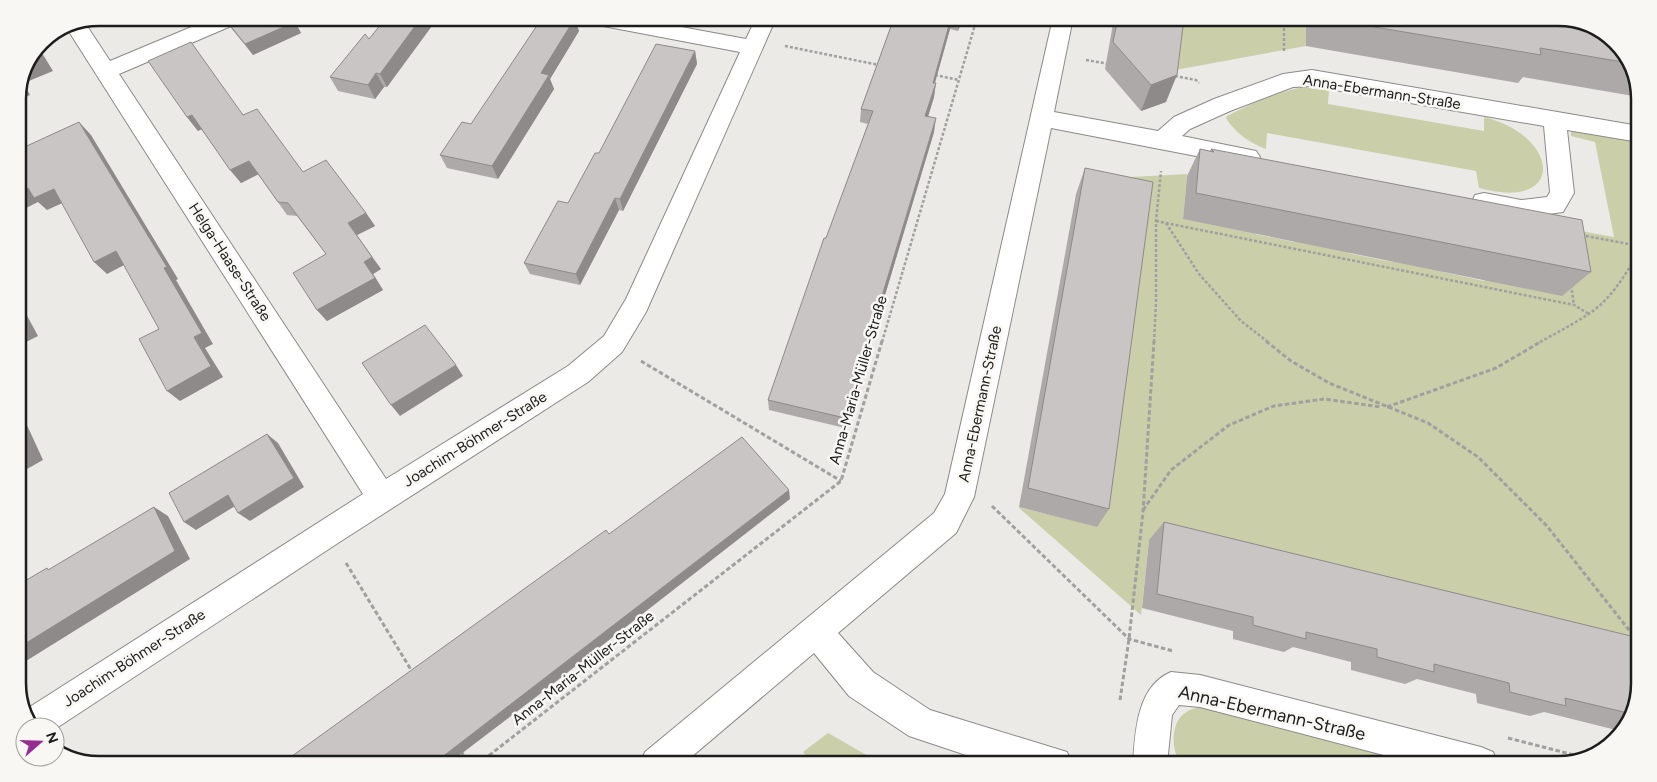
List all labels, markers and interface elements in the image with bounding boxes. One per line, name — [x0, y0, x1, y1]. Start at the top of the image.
street label: Anna-Ebermann-Straße — [1302, 71, 1462, 113]
street label: Helga-Haase-Straße — [185, 199, 275, 325]
street label: Anna-Maria-Müller-Straße — [825, 293, 891, 467]
street label: Anna-Ebermann-Straße — [955, 324, 1005, 484]
street label: Joachim-Böhmer-Straße — [400, 387, 550, 491]
street label: Joachim-Böhmer-Straße — [60, 605, 208, 711]
street label: Anna-Maria-Müller-Straße — [508, 607, 658, 729]
street label: Anna-Ebermann-Straße — [1176, 681, 1368, 745]
north arrow — [15, 717, 65, 767]
text: N — [42, 730, 62, 746]

